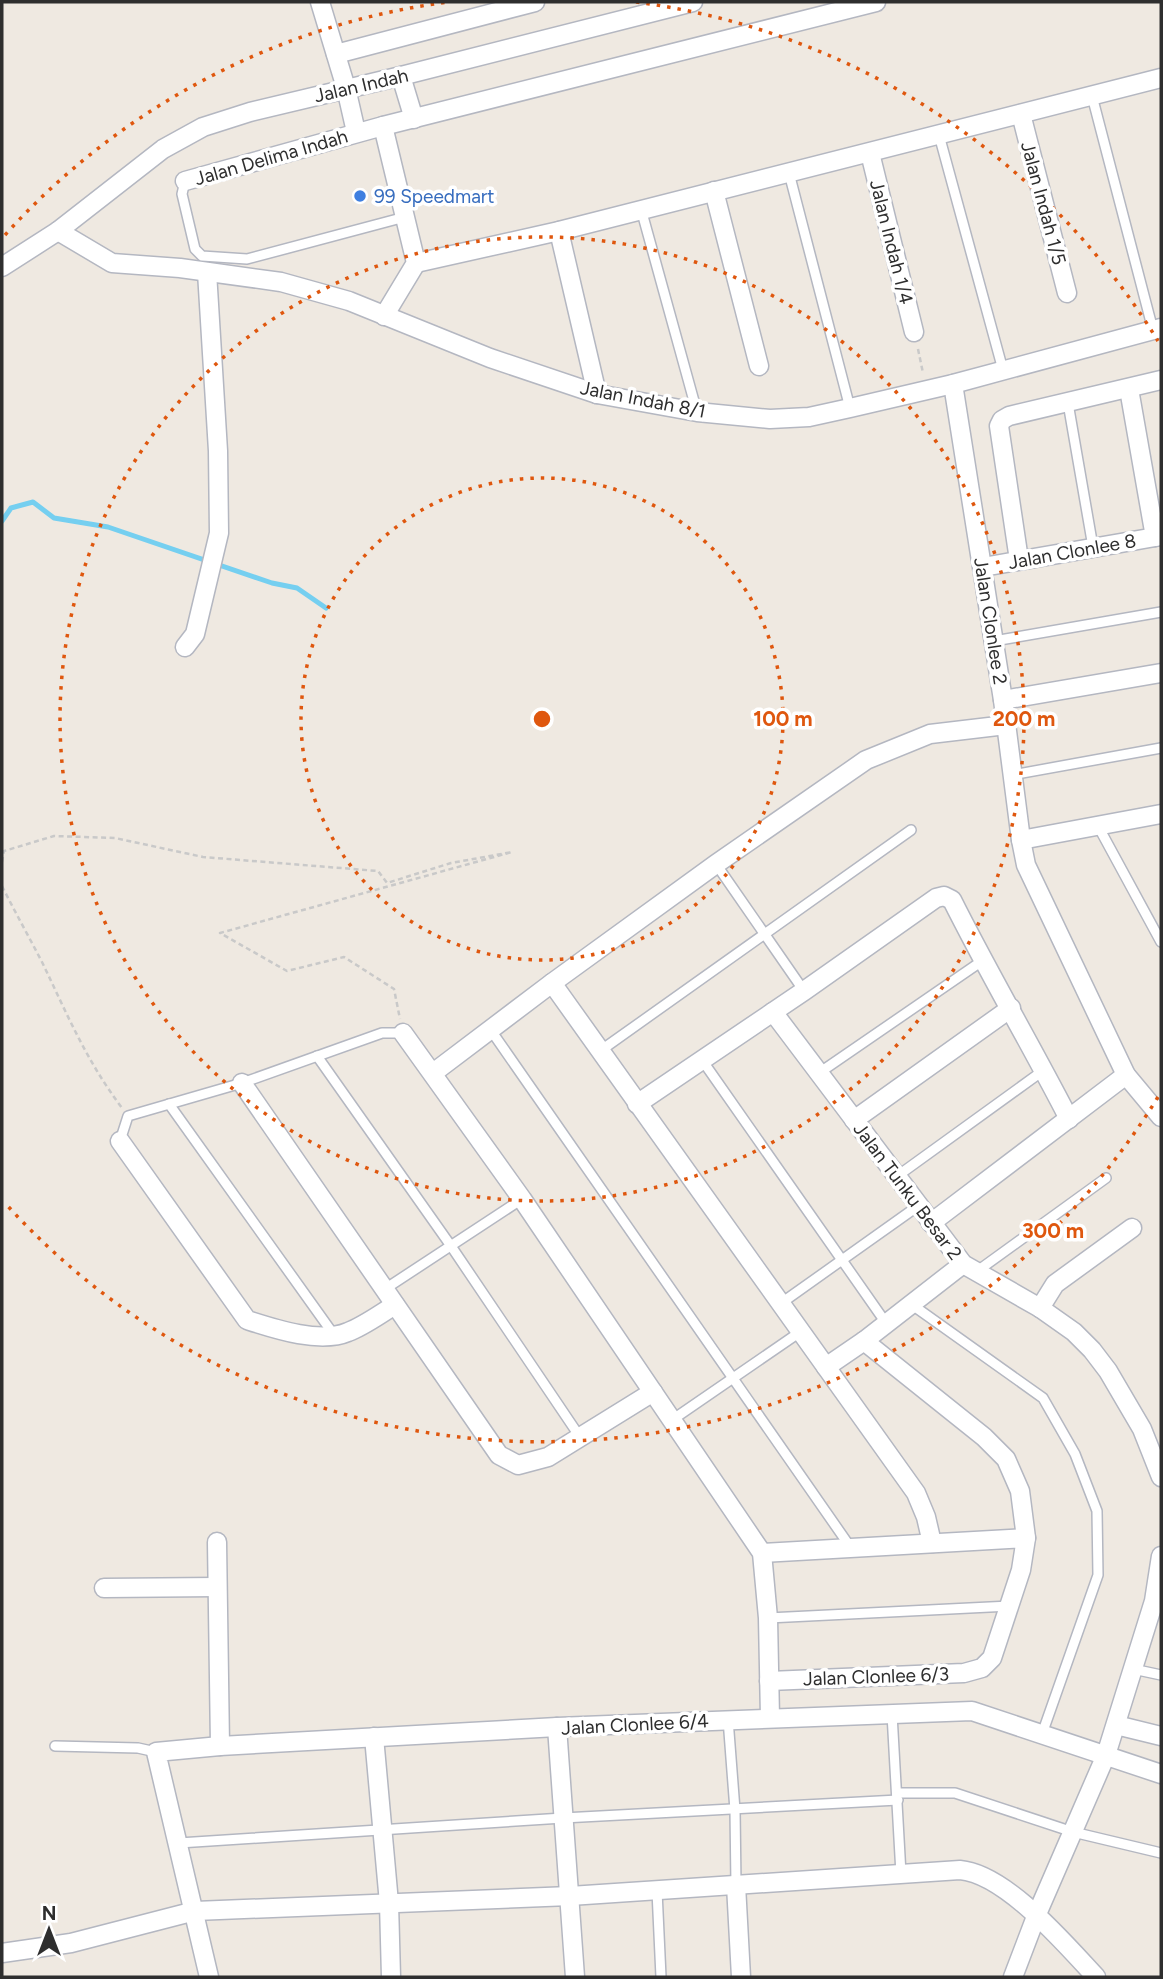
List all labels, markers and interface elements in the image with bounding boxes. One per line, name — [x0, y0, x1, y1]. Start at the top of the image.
street label: Jalan Indah — [312, 64, 410, 107]
street label: Jalan Delima Indah — [192, 125, 350, 190]
street label: Jalan Indah 1/5 — [1016, 139, 1071, 267]
street label: Jalan Indah 1/4 — [865, 177, 918, 307]
place label: 99 Speedmart — [374, 185, 494, 208]
marker: 99 Speedmart — [352, 188, 368, 204]
street label: Jalan Indah 8/1 — [578, 376, 708, 423]
street label: Jalan Clonlee 8 — [1006, 529, 1138, 574]
street label: Jalan Clonlee 2 — [969, 556, 1012, 686]
text: 100 m — [753, 706, 813, 731]
text: 200 m — [993, 706, 1055, 731]
centre of rings — [530, 707, 554, 731]
street label: Jalan Tunku Besar 2 — [848, 1118, 967, 1265]
text: 300 m — [1022, 1218, 1084, 1243]
street label: Jalan Clonlee 6/3 — [803, 1662, 949, 1691]
street label: Jalan Clonlee 6/4 — [561, 1709, 710, 1740]
north arrow — [14, 1895, 84, 1965]
text: N — [42, 1902, 56, 1925]

